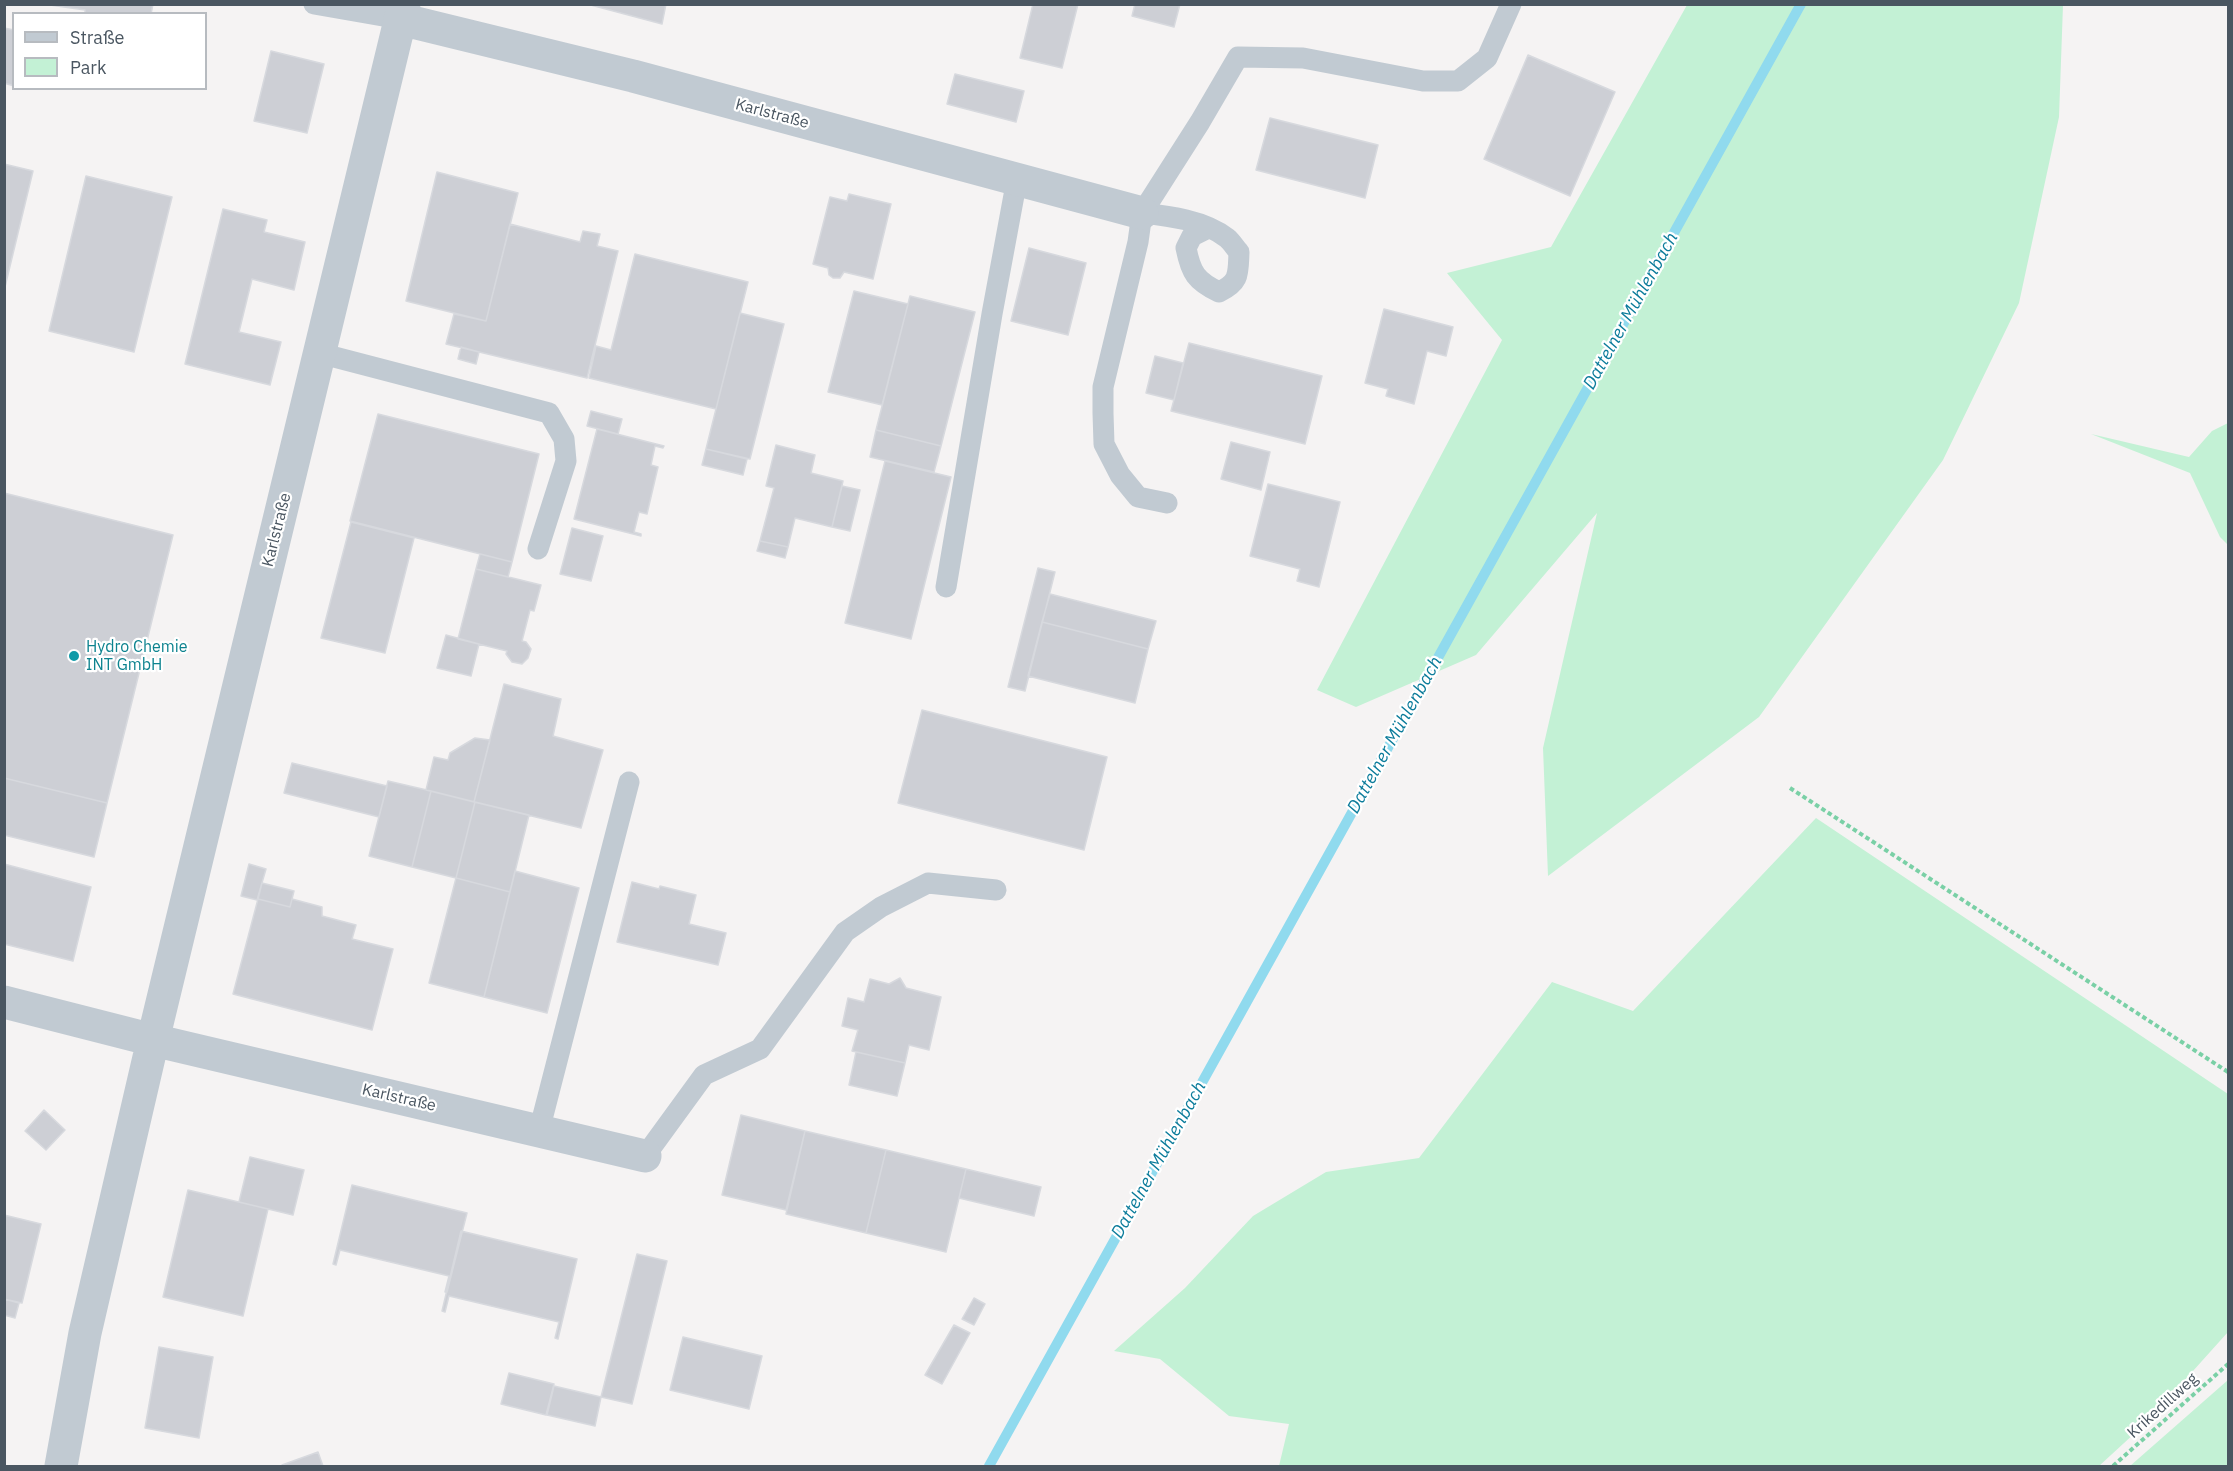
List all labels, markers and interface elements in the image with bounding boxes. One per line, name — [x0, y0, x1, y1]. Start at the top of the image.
legend — [12, 12, 207, 90]
text: Straße — [70, 26, 124, 49]
text: Park — [70, 56, 106, 79]
street label: Karlstraße — [733, 95, 811, 133]
water label: Dattelner Mühlenbach — [1579, 229, 1683, 393]
street label: Karlstraße — [259, 491, 295, 569]
place label: Hydro Chemie INT GmbH — [86, 637, 188, 675]
marker: Hydro Chemie INT GmbH — [67, 649, 81, 663]
water label: Dattelner Mühlenbach — [1343, 653, 1447, 817]
water label: Dattelner Mühlenbach — [1107, 1078, 1211, 1242]
street label: Karlstraße — [360, 1080, 438, 1116]
street label: Krikedillweg — [2124, 1369, 2202, 1443]

